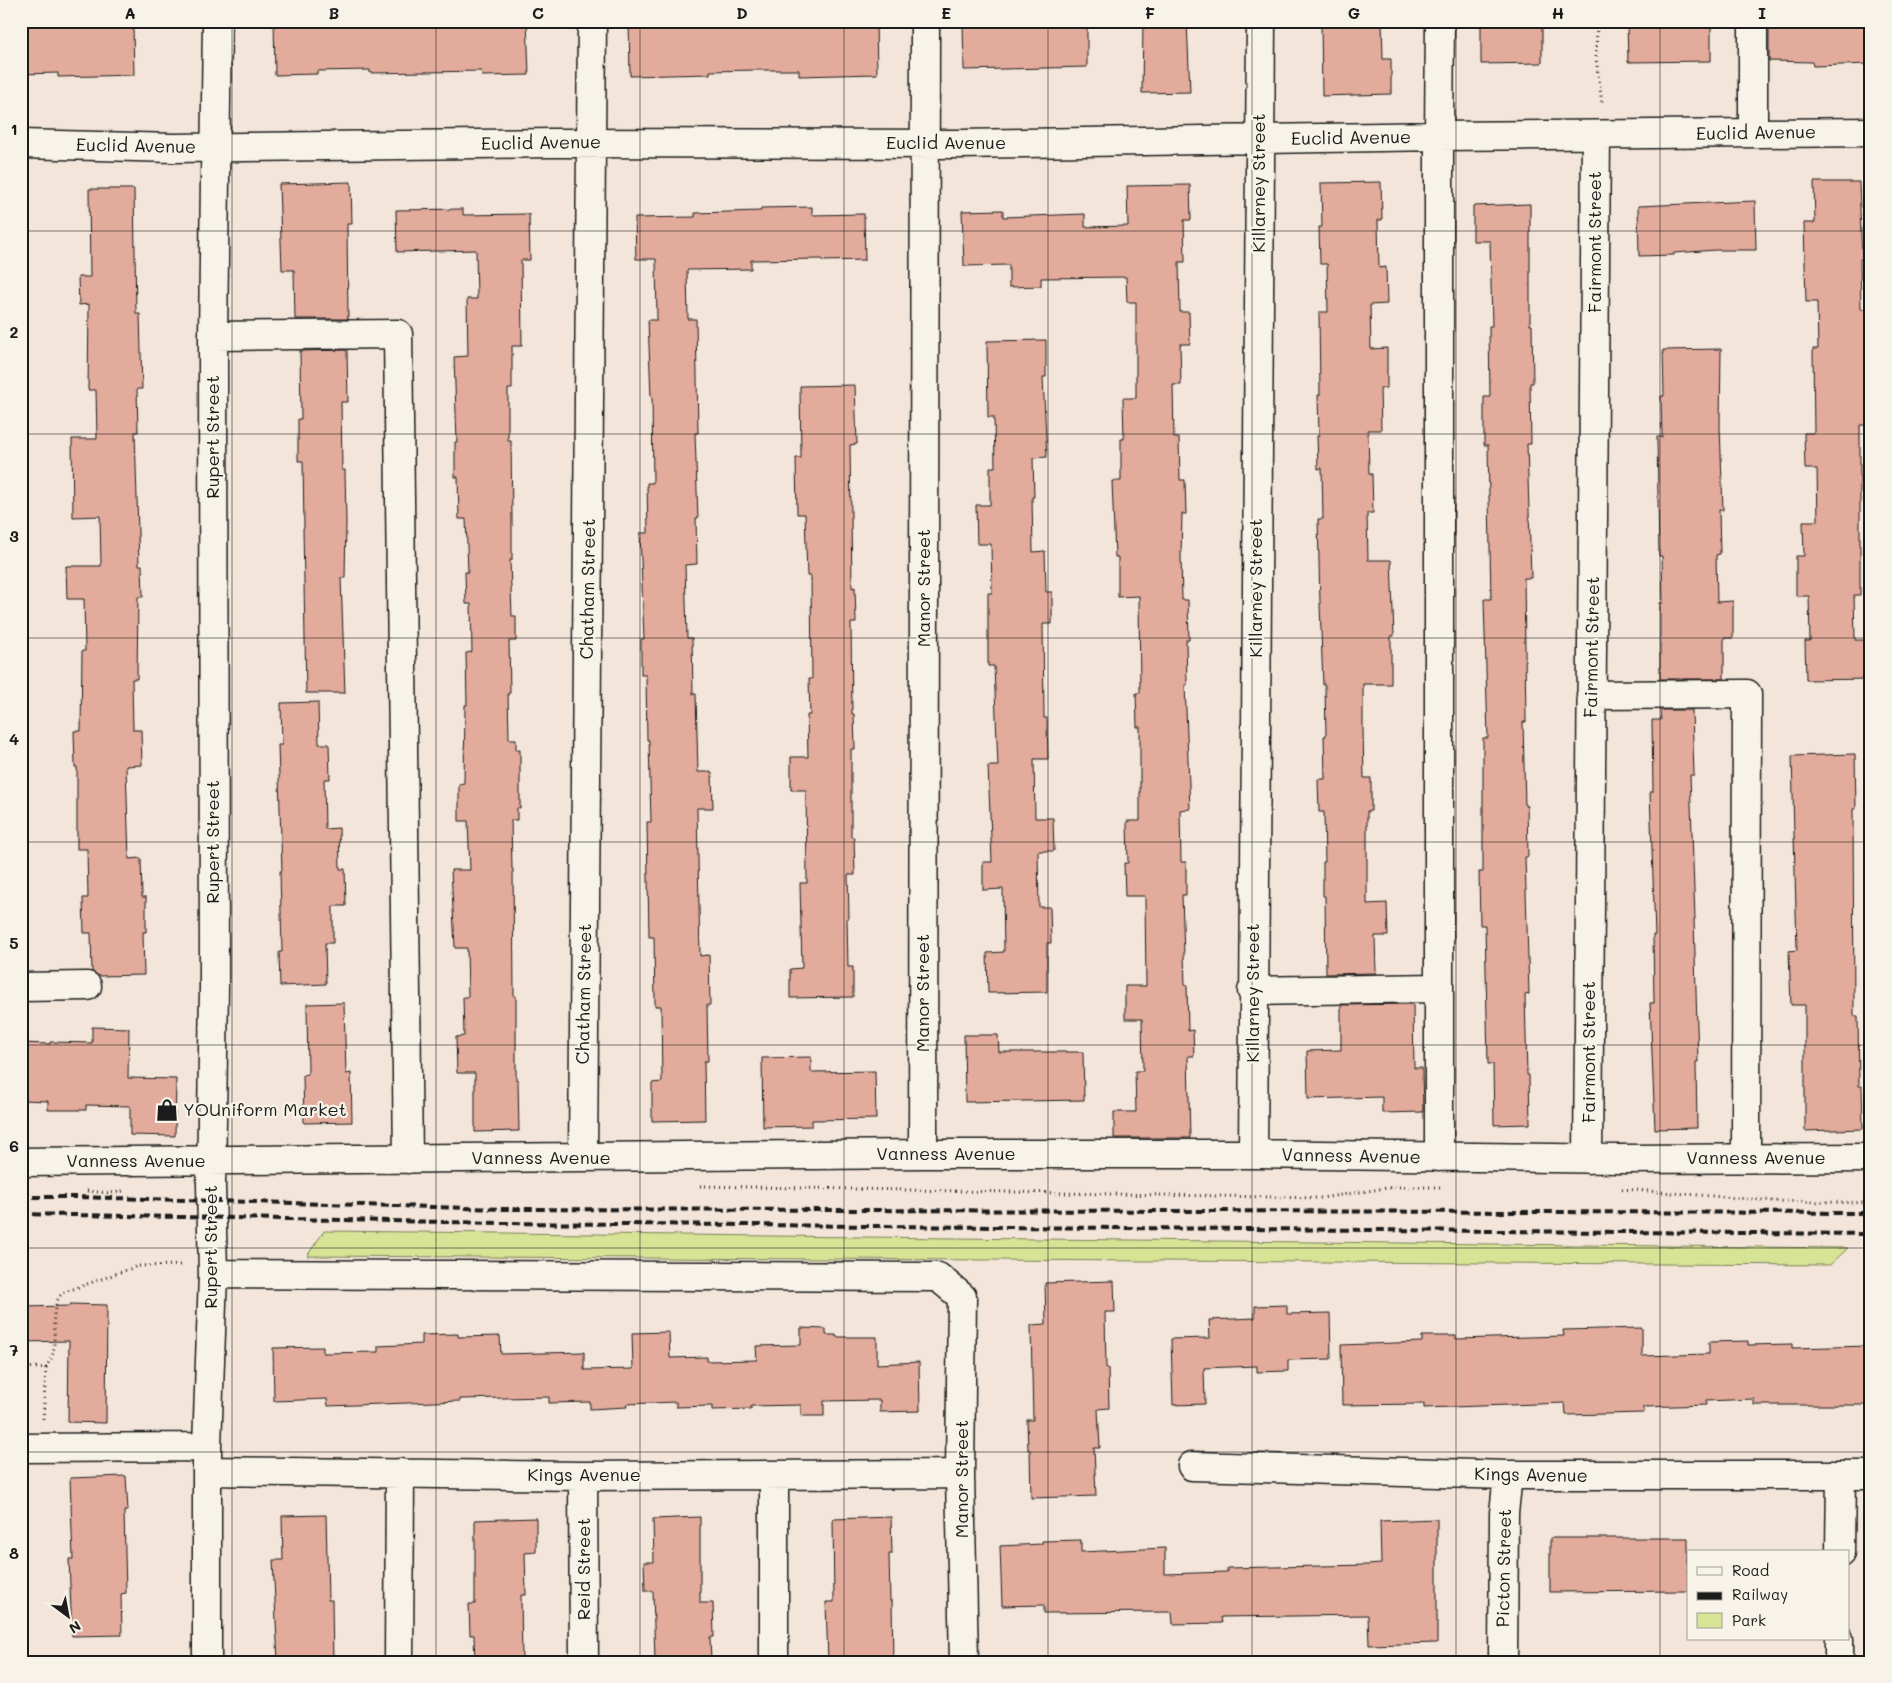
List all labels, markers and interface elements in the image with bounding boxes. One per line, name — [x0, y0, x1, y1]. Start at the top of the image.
text: A — [124, 2, 136, 23]
text: B — [329, 2, 339, 23]
text: C — [532, 2, 544, 23]
text: D — [736, 2, 748, 23]
text: E — [941, 2, 951, 23]
text: F — [1145, 2, 1155, 23]
text: G — [1348, 2, 1360, 23]
text: H — [1552, 2, 1564, 23]
text: I — [1758, 2, 1766, 23]
street label: Killarney Street — [1246, 113, 1270, 253]
text: 1 — [10, 118, 18, 139]
street label: Euclid Avenue — [1696, 119, 1816, 145]
street label: Euclid Avenue — [1291, 124, 1411, 150]
street label: Euclid Avenue — [481, 129, 601, 155]
street label: Euclid Avenue — [886, 130, 1006, 154]
street label: Euclid Avenue — [76, 132, 196, 158]
street label: Fairmont Street — [1582, 171, 1606, 313]
text: 2 — [10, 321, 19, 342]
street label: Rupert Street — [200, 375, 224, 499]
street label: Chatham Street — [574, 518, 600, 660]
street label: Killarney Street — [1243, 518, 1267, 658]
text: 3 — [9, 525, 19, 546]
street label: Manor Street — [911, 529, 935, 647]
street label: Fairmont Street — [1578, 576, 1604, 718]
text: 4 — [9, 728, 19, 749]
street label: Rupert Street — [200, 780, 224, 904]
street label: Chatham Street — [570, 923, 596, 1065]
street label: Killarney Street — [1240, 923, 1264, 1063]
text: 5 — [9, 932, 19, 953]
street label: Manor Street — [910, 934, 934, 1052]
street label: Fairmont Street — [1576, 981, 1600, 1123]
shop icon: YOUniform Market — [154, 1097, 180, 1123]
place label: YOUniform Market — [183, 1097, 347, 1121]
text: 6 — [9, 1135, 19, 1156]
street label: Vanness Avenue — [876, 1141, 1016, 1165]
street label: Vanness Avenue — [1281, 1142, 1421, 1168]
street label: Vanness Avenue — [471, 1145, 611, 1169]
street label: Vanness Avenue — [1686, 1145, 1826, 1169]
street label: Vanness Avenue — [66, 1148, 206, 1172]
street label: Rupert Street — [198, 1185, 222, 1309]
text: 7 — [10, 1339, 19, 1360]
street label: Manor Street — [949, 1420, 973, 1538]
street label: Kings Avenue — [1474, 1461, 1588, 1487]
street label: Kings Avenue — [527, 1462, 641, 1486]
street label: Picton Street — [1490, 1508, 1516, 1628]
street label: Reid Street — [571, 1518, 595, 1620]
text: 8 — [9, 1542, 19, 1563]
legend — [1687, 1550, 1850, 1640]
text: Road — [1732, 1560, 1769, 1580]
text: Railway — [1732, 1584, 1788, 1604]
north arrow — [42, 1590, 92, 1640]
text: Park — [1732, 1610, 1766, 1630]
text: N — [66, 1617, 85, 1638]

